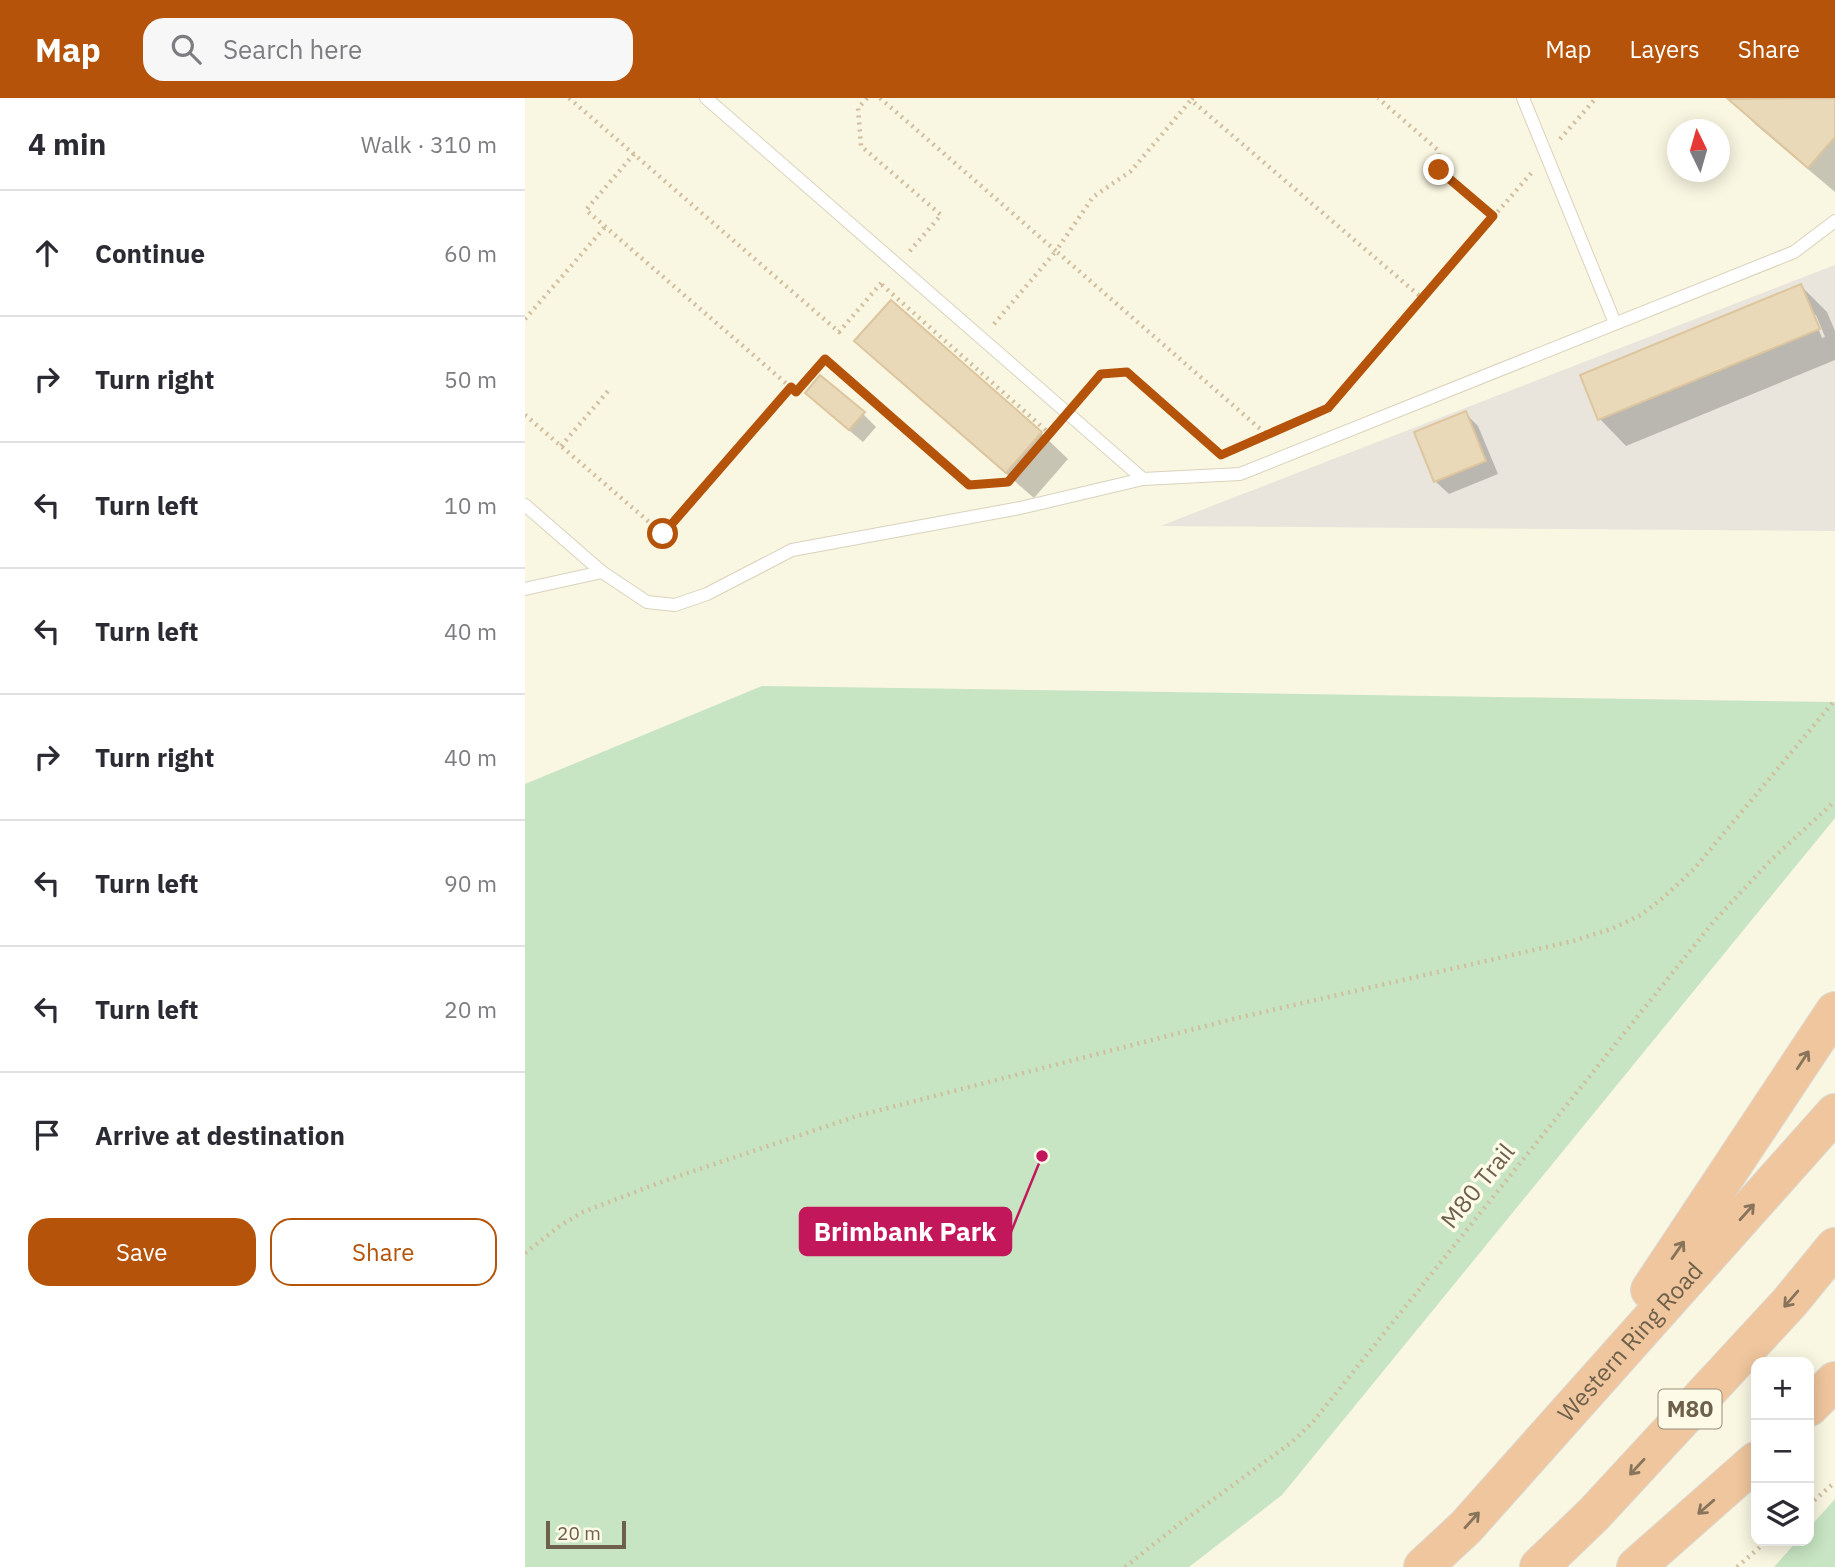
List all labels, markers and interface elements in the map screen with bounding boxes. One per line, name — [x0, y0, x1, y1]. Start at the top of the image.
search box — [143, 18, 633, 81]
text: Map — [35, 28, 101, 71]
icon: search — [167, 30, 205, 68]
text: Search here — [223, 32, 362, 66]
text: Map — [1545, 33, 1592, 65]
text: Layers — [1630, 33, 1700, 65]
text: Share — [1738, 33, 1800, 65]
north arrow — [1667, 119, 1730, 182]
text: 4 min — [28, 124, 106, 163]
text: Walk · 310 m — [361, 129, 497, 159]
route end — [1423, 154, 1454, 185]
icon: ahead — [28, 234, 66, 272]
text: Continue — [95, 236, 205, 270]
text: 60 m — [444, 238, 497, 268]
icon: right — [28, 360, 66, 398]
text: Turn right — [95, 362, 214, 396]
text: 50 m — [444, 364, 497, 394]
icon: left — [28, 486, 66, 524]
text: Turn left — [95, 488, 198, 522]
text: 10 m — [444, 490, 497, 520]
route start — [647, 518, 678, 549]
icon: left — [28, 612, 66, 650]
text: Turn left — [95, 614, 198, 648]
text: 40 m — [444, 616, 497, 646]
icon: right — [28, 738, 66, 776]
text: Turn right — [95, 740, 214, 774]
text: 40 m — [444, 742, 497, 772]
icon: left — [28, 864, 66, 902]
text: Turn left — [95, 866, 198, 900]
text: 90 m — [444, 868, 497, 898]
icon: left — [28, 990, 66, 1028]
text: Turn left — [95, 992, 198, 1026]
text: 20 m — [444, 994, 497, 1024]
one-way arrow — [1796, 1051, 1810, 1070]
icon: arrive — [28, 1116, 66, 1154]
text: Arrive at destination — [95, 1118, 345, 1152]
street label: M80 Trail — [1433, 1136, 1521, 1235]
one-way arrow — [1739, 1204, 1756, 1221]
callout: Brimbank Park — [800, 1208, 1011, 1255]
text: Brimbank Park — [814, 1214, 996, 1248]
button: Save — [28, 1218, 256, 1286]
button: Share — [270, 1218, 497, 1286]
one-way arrow — [1671, 1241, 1685, 1260]
street label: Western Ring Road — [1550, 1255, 1710, 1429]
one-way arrow — [1783, 1290, 1799, 1308]
map controls — [1751, 1357, 1814, 1546]
button: + — [1751, 1357, 1814, 1420]
road number: M80 — [1659, 1390, 1721, 1428]
button: − — [1751, 1420, 1814, 1483]
one-way arrow — [1629, 1458, 1645, 1476]
button: layers — [1751, 1483, 1814, 1546]
one-way arrow — [1697, 1499, 1715, 1515]
one-way arrow — [1464, 1511, 1480, 1529]
scale bar — [546, 1518, 627, 1550]
text: 20 m — [557, 1521, 601, 1545]

